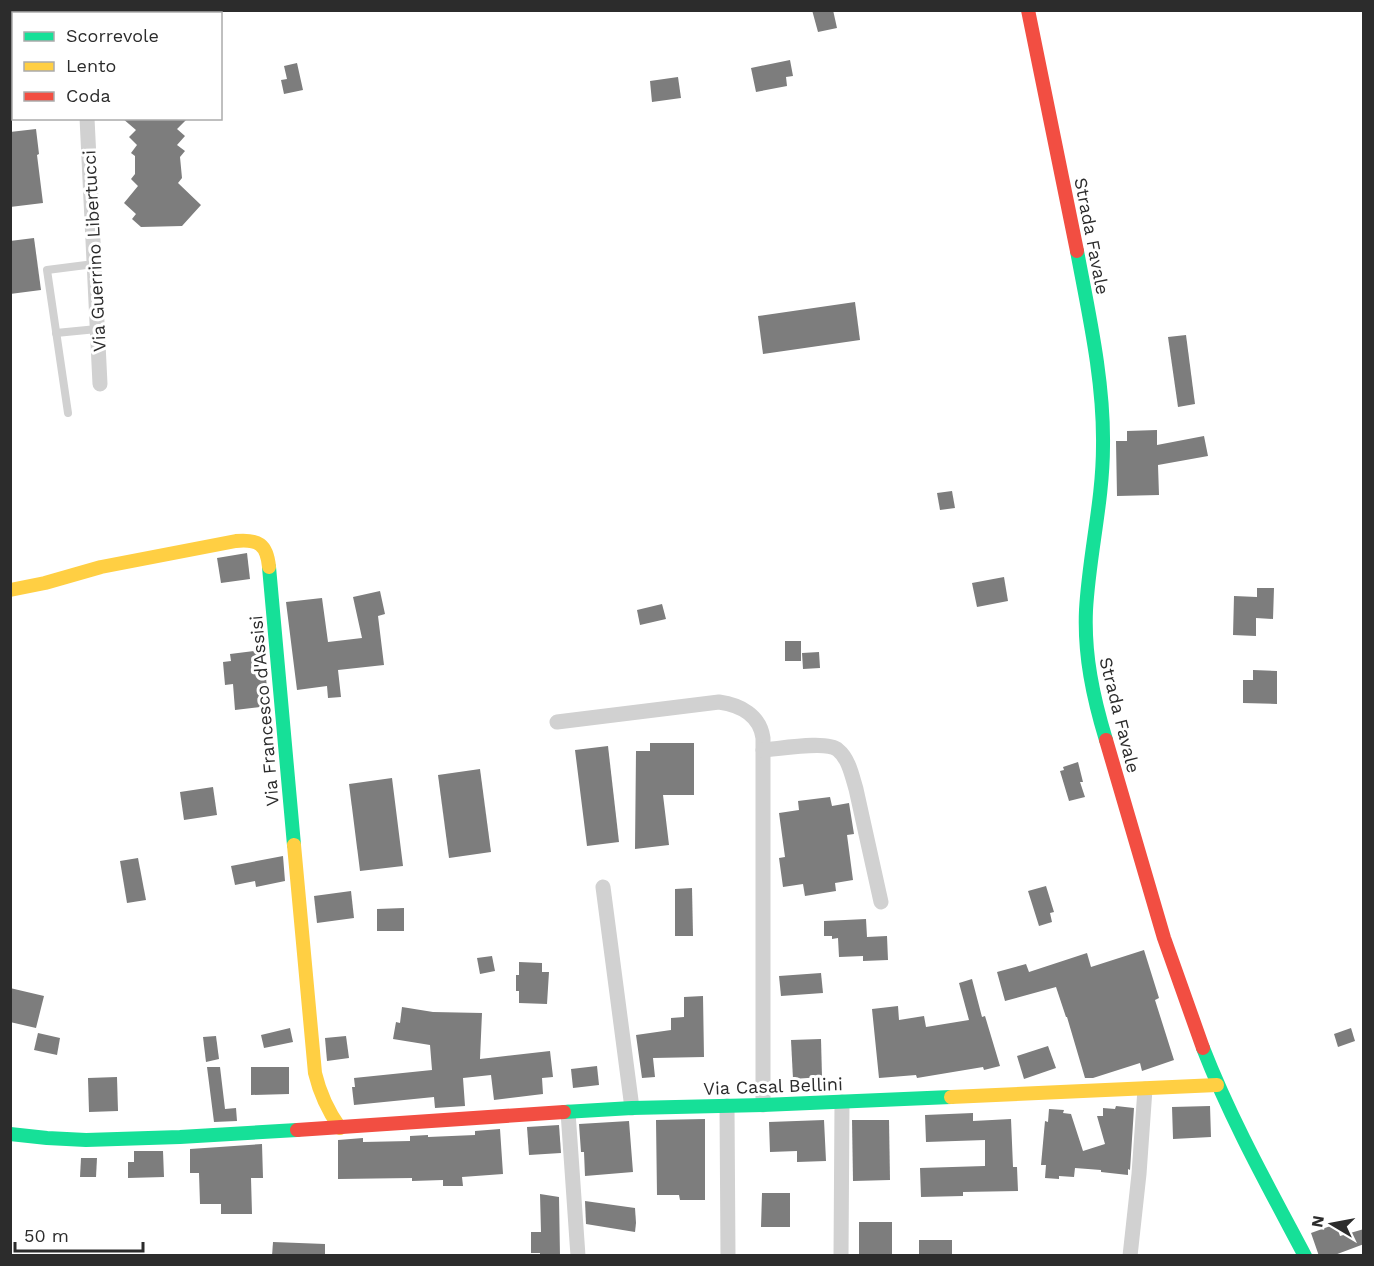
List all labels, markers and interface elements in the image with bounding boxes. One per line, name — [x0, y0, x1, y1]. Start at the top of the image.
legend — [12, 12, 222, 120]
text: Scorrevole — [66, 25, 159, 46]
text: Lento — [66, 55, 116, 76]
text: Coda — [66, 85, 111, 106]
street label: Via Guerrino Libertucci — [78, 150, 110, 352]
street label: Strada Favale — [1070, 176, 1114, 296]
street label: Via Francesco d'Assisi — [245, 615, 283, 807]
street label: Strada Favale — [1095, 655, 1145, 775]
street label: Via Casal Bellini — [703, 1073, 843, 1099]
north arrow — [1302, 1194, 1362, 1254]
text: N — [1307, 1214, 1328, 1229]
scale bar — [15, 1215, 142, 1253]
text: 50 m — [24, 1225, 69, 1246]

